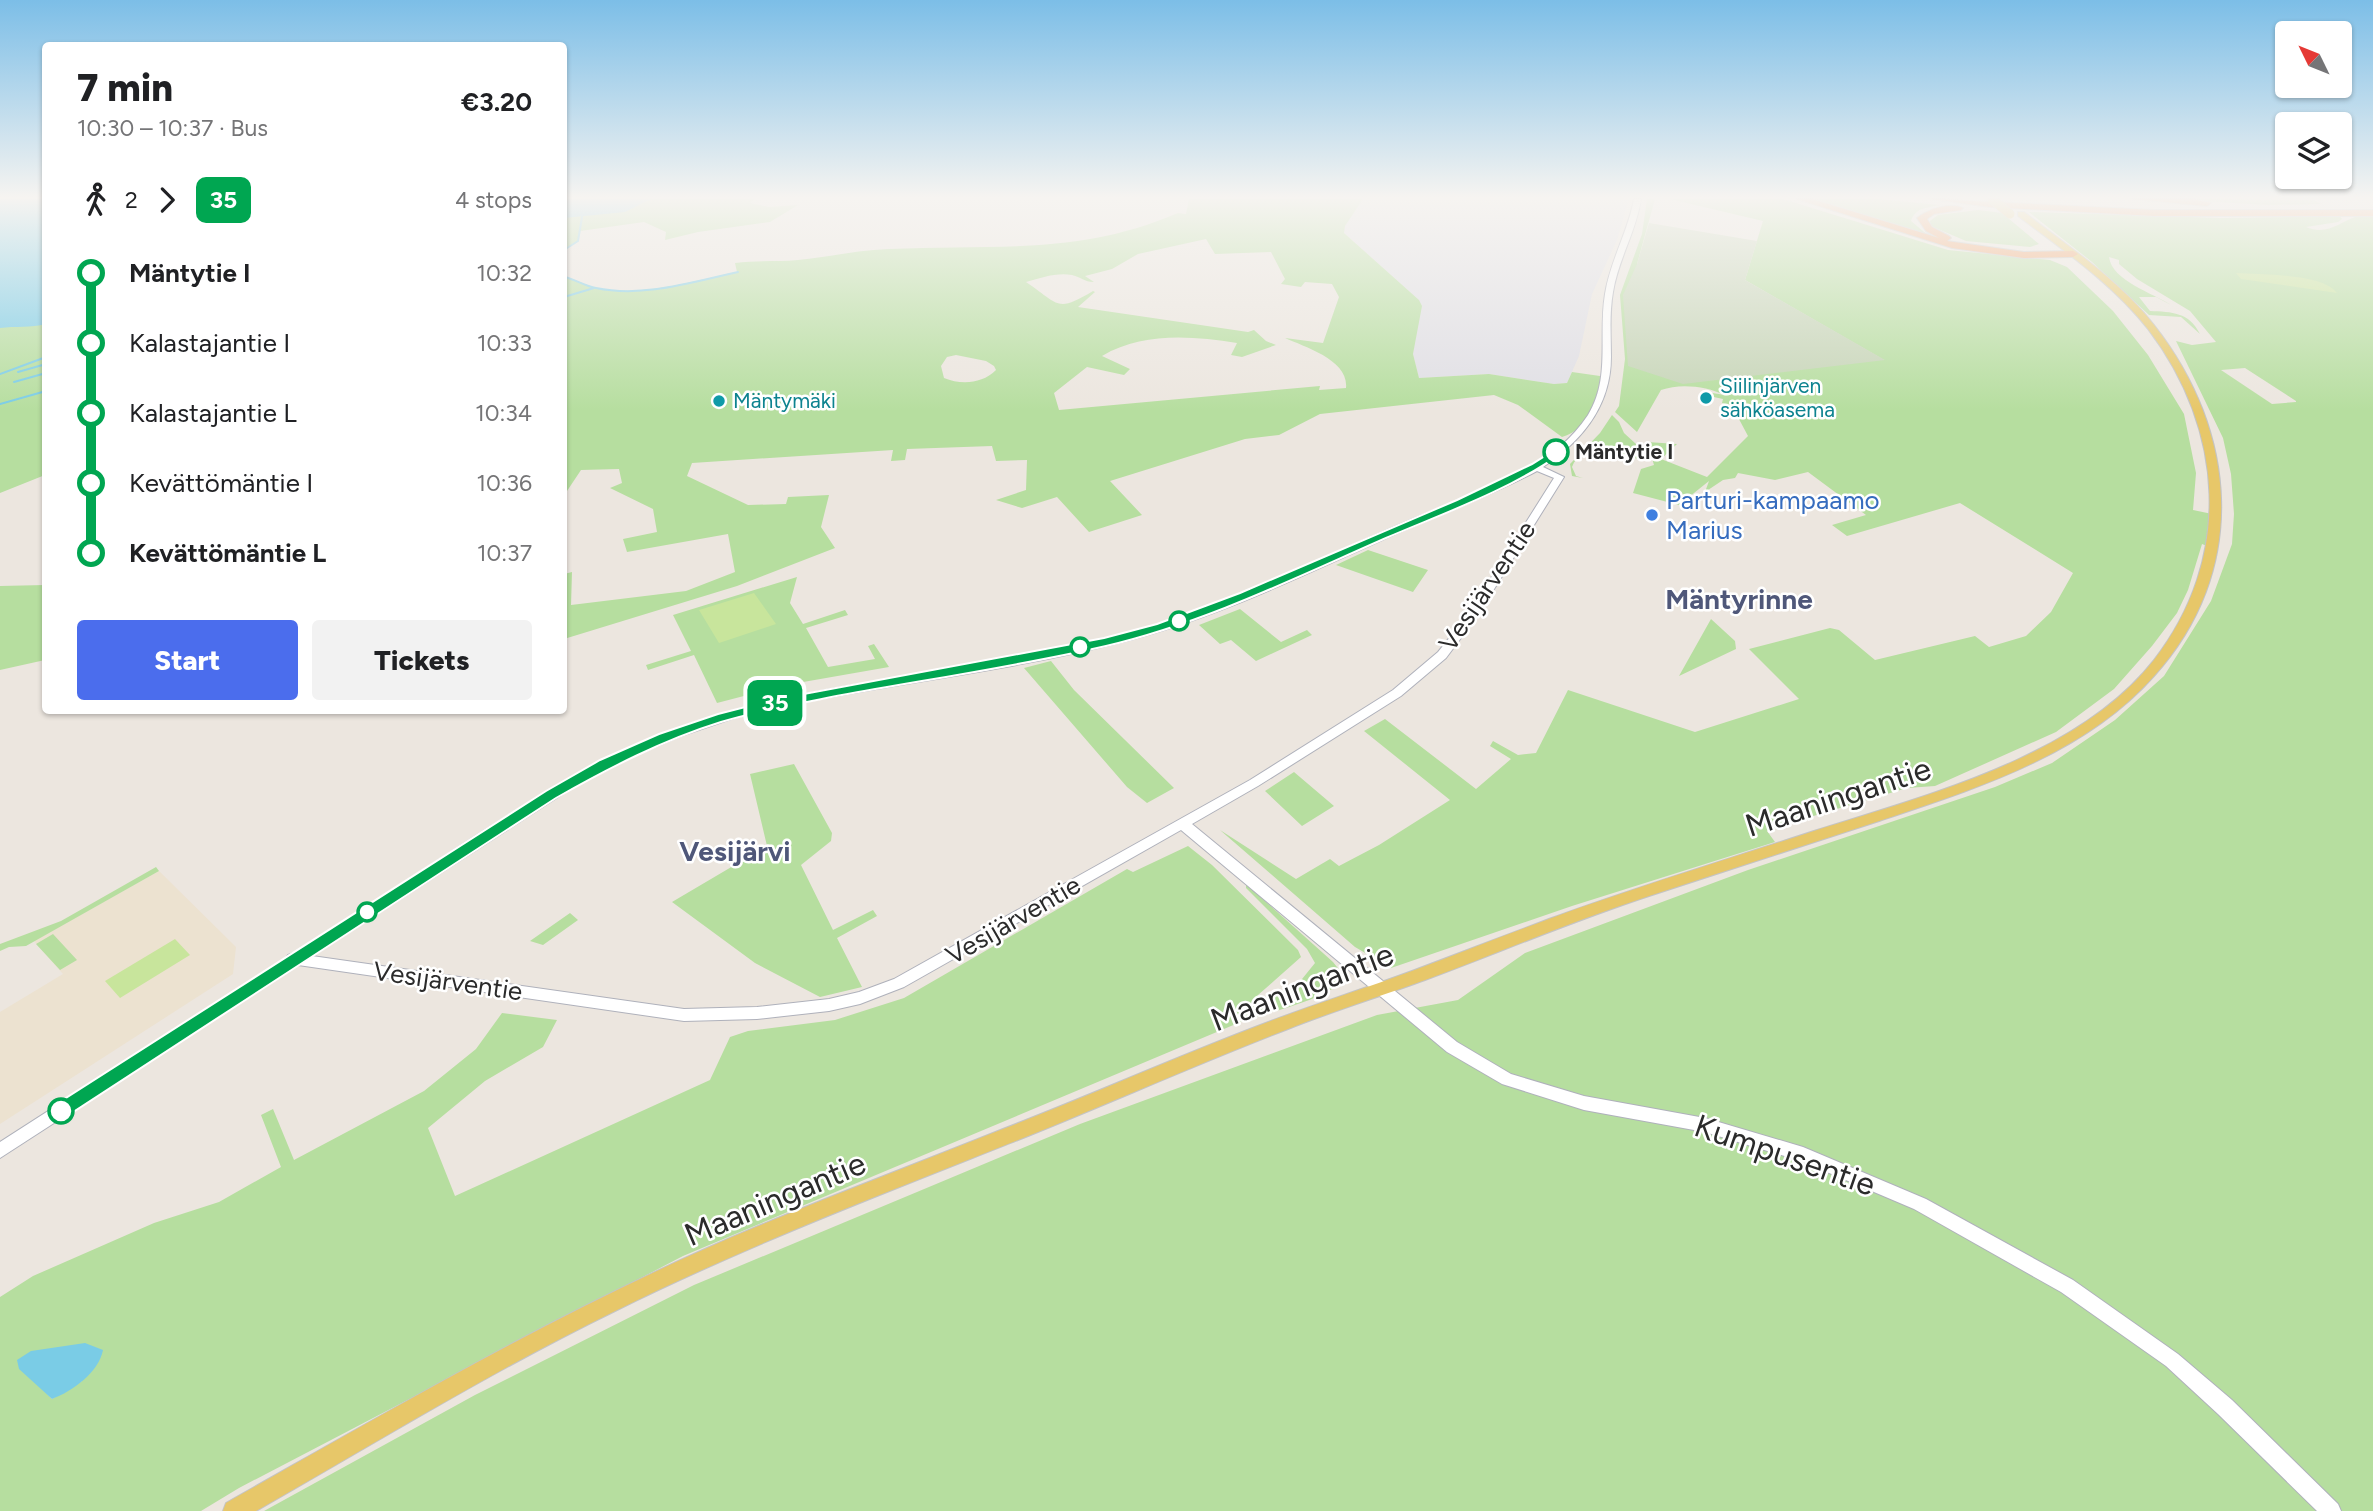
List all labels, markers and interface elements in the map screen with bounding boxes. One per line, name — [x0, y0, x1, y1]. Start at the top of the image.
north arrow — [2275, 21, 2352, 98]
map controls — [2275, 21, 2352, 189]
text: 7 min — [77, 65, 173, 111]
text: €3.20 — [461, 86, 532, 118]
button: layers — [2275, 112, 2352, 189]
text: 10:30 – 10:37 · Bus — [77, 114, 268, 142]
icon: walk — [77, 181, 115, 219]
icon: forward — [148, 181, 186, 219]
text: 35 — [210, 185, 237, 214]
text: 2 — [125, 186, 138, 214]
text: 4 stops — [455, 186, 532, 214]
text: Mäntytie I — [129, 257, 251, 289]
text: 10:32 — [477, 259, 532, 287]
text: Kalastajantie I — [129, 327, 290, 359]
text: 10:33 — [477, 329, 532, 357]
place label: Siilinjärven sähköasema — [1720, 373, 1835, 422]
place label: Mäntymäki — [733, 388, 836, 413]
marker: Siilinjärven sähköasema — [1698, 390, 1714, 406]
marker: Mäntymäki — [711, 393, 727, 409]
text: Kalastajantie L — [129, 397, 297, 429]
text: 10:34 — [475, 399, 532, 427]
marker: Mäntytie I — [1543, 439, 1569, 465]
place label: Mäntytie I — [1575, 439, 1673, 464]
text: Kevättömäntie I — [129, 467, 313, 499]
text: 10:36 — [476, 469, 532, 497]
place label: Parturi-kampaamo Marius — [1666, 484, 1880, 546]
marker: Parturi-kampaamo Marius — [1644, 507, 1660, 523]
street label: Vesijärventie — [1432, 515, 1542, 657]
text: Kevättömäntie L — [129, 537, 326, 569]
text: 10:37 — [477, 539, 532, 567]
district label: Mäntyrinne — [1665, 582, 1813, 616]
unlabelled marker — [1169, 611, 1189, 631]
button: Start — [77, 620, 298, 700]
button: Tickets — [312, 620, 532, 700]
unlabelled marker — [1070, 637, 1090, 657]
line badge: 35 — [744, 680, 806, 726]
text: 35 — [761, 688, 789, 717]
street label: Maaningantie — [1740, 749, 1936, 845]
district label: Vesijärvi — [679, 834, 791, 868]
street label: Vesijärventie — [940, 869, 1086, 971]
unlabelled marker — [357, 902, 377, 922]
street label: Maaningantie — [1205, 935, 1399, 1039]
street label: Vesijärventie — [371, 955, 525, 1007]
unlabelled marker — [48, 1098, 74, 1124]
street label: Kumpusentie — [1690, 1106, 1880, 1204]
street label: Maaningantie — [679, 1144, 871, 1254]

